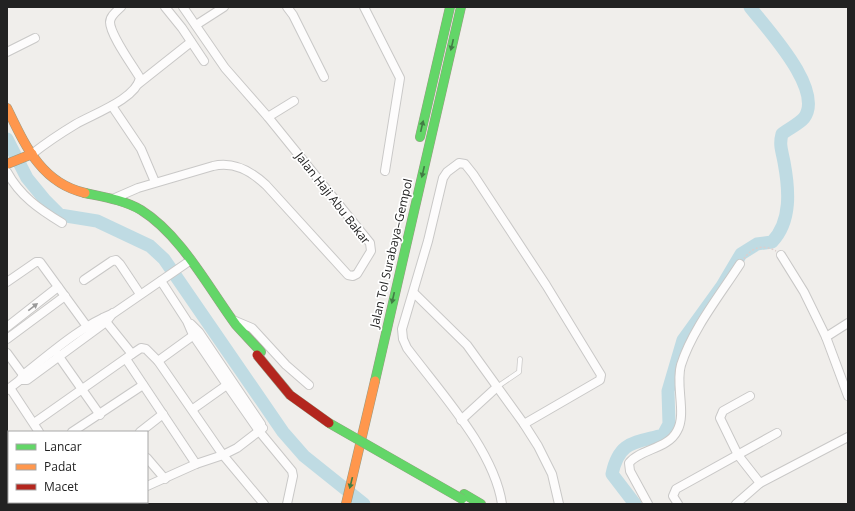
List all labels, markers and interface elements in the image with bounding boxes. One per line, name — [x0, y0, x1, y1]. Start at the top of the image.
one-way arrow — [449, 39, 455, 51]
one-way arrow — [420, 120, 426, 132]
street label: Jalan Haji Abu Bakar — [291, 148, 374, 248]
one-way arrow — [419, 165, 425, 178]
street label: Jalan Tol Surabaya–Gempol — [365, 177, 416, 330]
one-way arrow — [390, 292, 396, 304]
one-way arrow — [27, 303, 38, 312]
legend — [8, 431, 148, 503]
text: Lancar — [44, 438, 82, 455]
text: Padat — [44, 458, 76, 475]
one-way arrow — [348, 477, 354, 489]
text: Macet — [44, 478, 78, 495]

